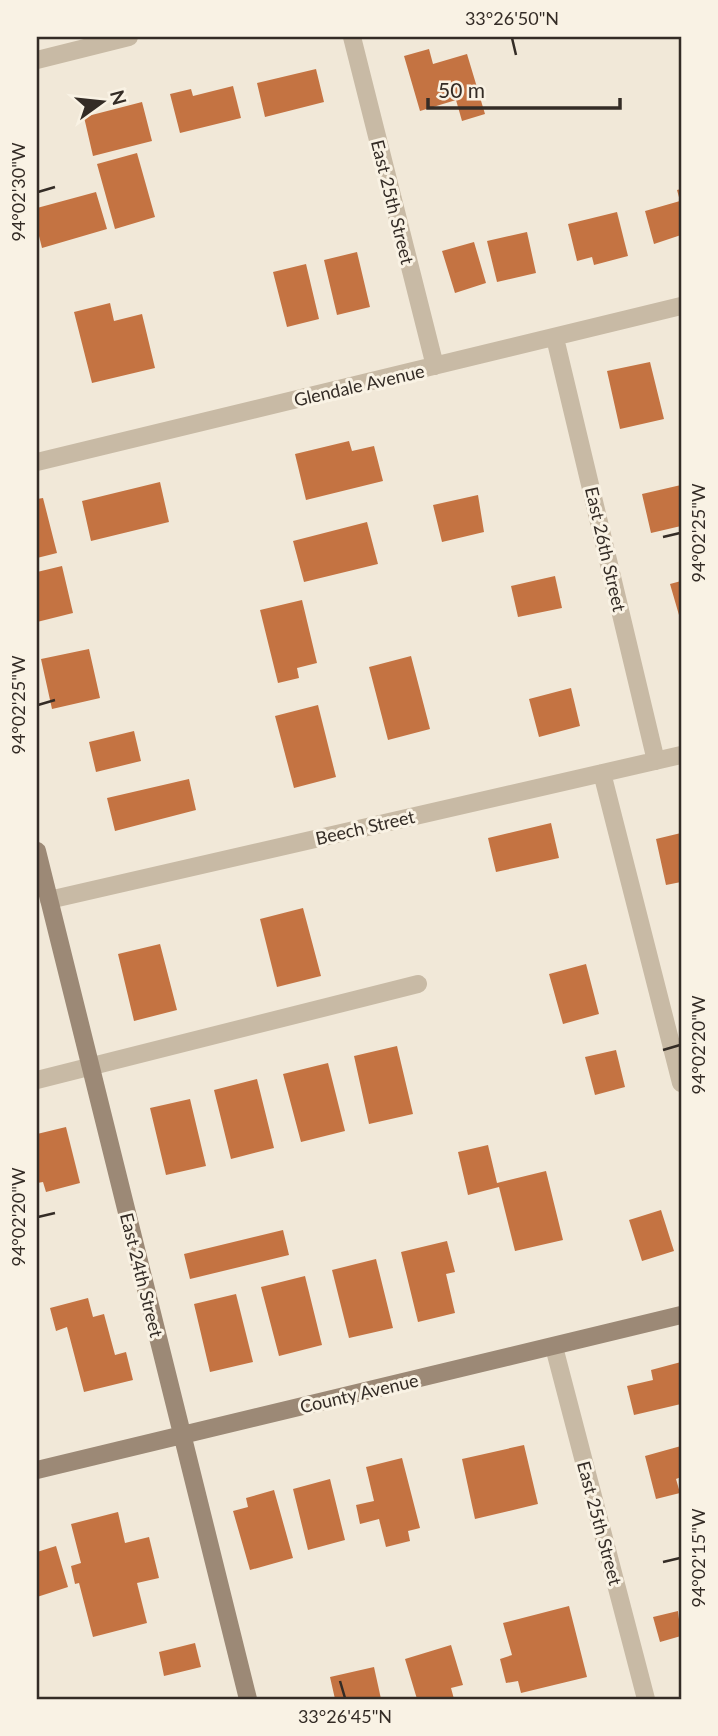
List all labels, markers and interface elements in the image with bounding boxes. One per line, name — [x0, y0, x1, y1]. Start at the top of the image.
text: 33°26'50"N — [465, 7, 559, 29]
north arrow — [66, 66, 136, 136]
scale bar — [428, 66, 620, 110]
text: 50 m — [438, 77, 485, 102]
text: N — [106, 87, 132, 108]
street label: East 25th Street — [367, 137, 419, 267]
text: 94°02'30"W — [7, 142, 29, 242]
street label: Glendale Avenue — [292, 359, 426, 411]
text: 94°02'25"W — [687, 483, 709, 583]
street label: East 26th Street — [581, 484, 631, 614]
text: 94°02'25"W — [7, 655, 29, 755]
street label: Beech Street — [313, 805, 417, 849]
text: 94°02'20"W — [687, 995, 709, 1095]
text: 94°02'20"W — [7, 1167, 29, 1267]
street label: East 24th Street — [116, 1210, 168, 1340]
street label: County Avenue — [298, 1369, 420, 1417]
street label: East 25th Street — [573, 1459, 627, 1588]
text: 94°02'15"W — [687, 1508, 709, 1608]
text: 33°26'45"N — [298, 1705, 392, 1727]

